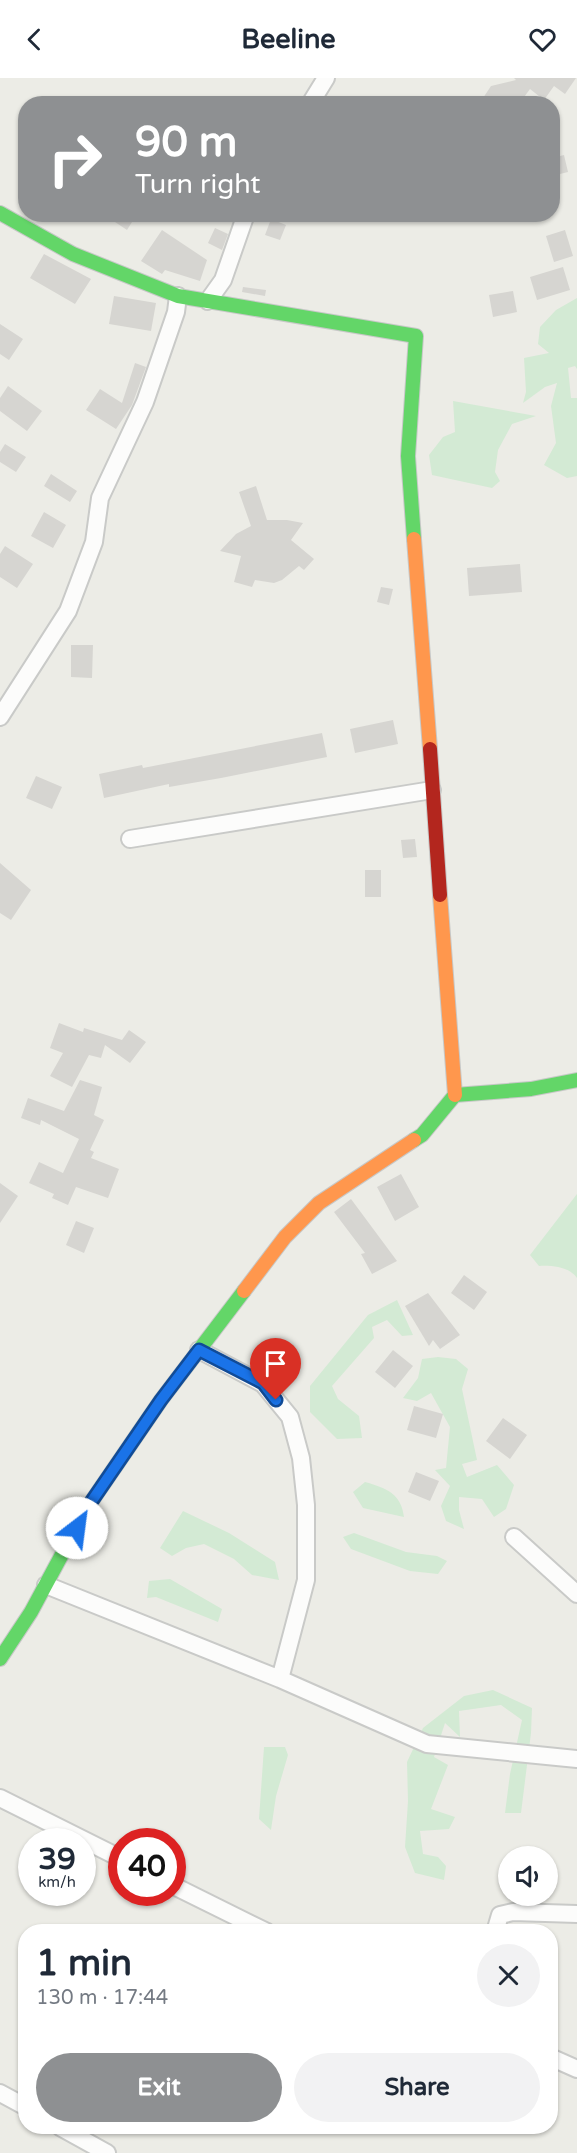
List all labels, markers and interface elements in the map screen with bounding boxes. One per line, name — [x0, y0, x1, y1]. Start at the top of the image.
icon: back — [18, 23, 51, 56]
text: Beeline — [241, 23, 336, 56]
icon: heart — [526, 23, 559, 56]
text: 90 m — [135, 117, 237, 168]
icon: right — [36, 120, 114, 198]
text: Turn right — [135, 168, 261, 201]
pin — [250, 1338, 301, 1400]
icon: arrive — [259, 1347, 292, 1380]
position arrow — [45, 1496, 109, 1560]
speed limit sign: 40 — [108, 1828, 186, 1906]
text: 39 — [38, 1841, 76, 1878]
map controls — [498, 1846, 558, 1906]
button: sound — [498, 1846, 558, 1906]
text: km/h — [38, 1873, 76, 1891]
text: 1 min — [36, 1942, 132, 1985]
button: close — [477, 1944, 540, 2007]
text: 130 m · 17:44 — [36, 1986, 168, 2010]
button: Exit — [36, 2053, 282, 2122]
button: Share — [294, 2053, 540, 2122]

